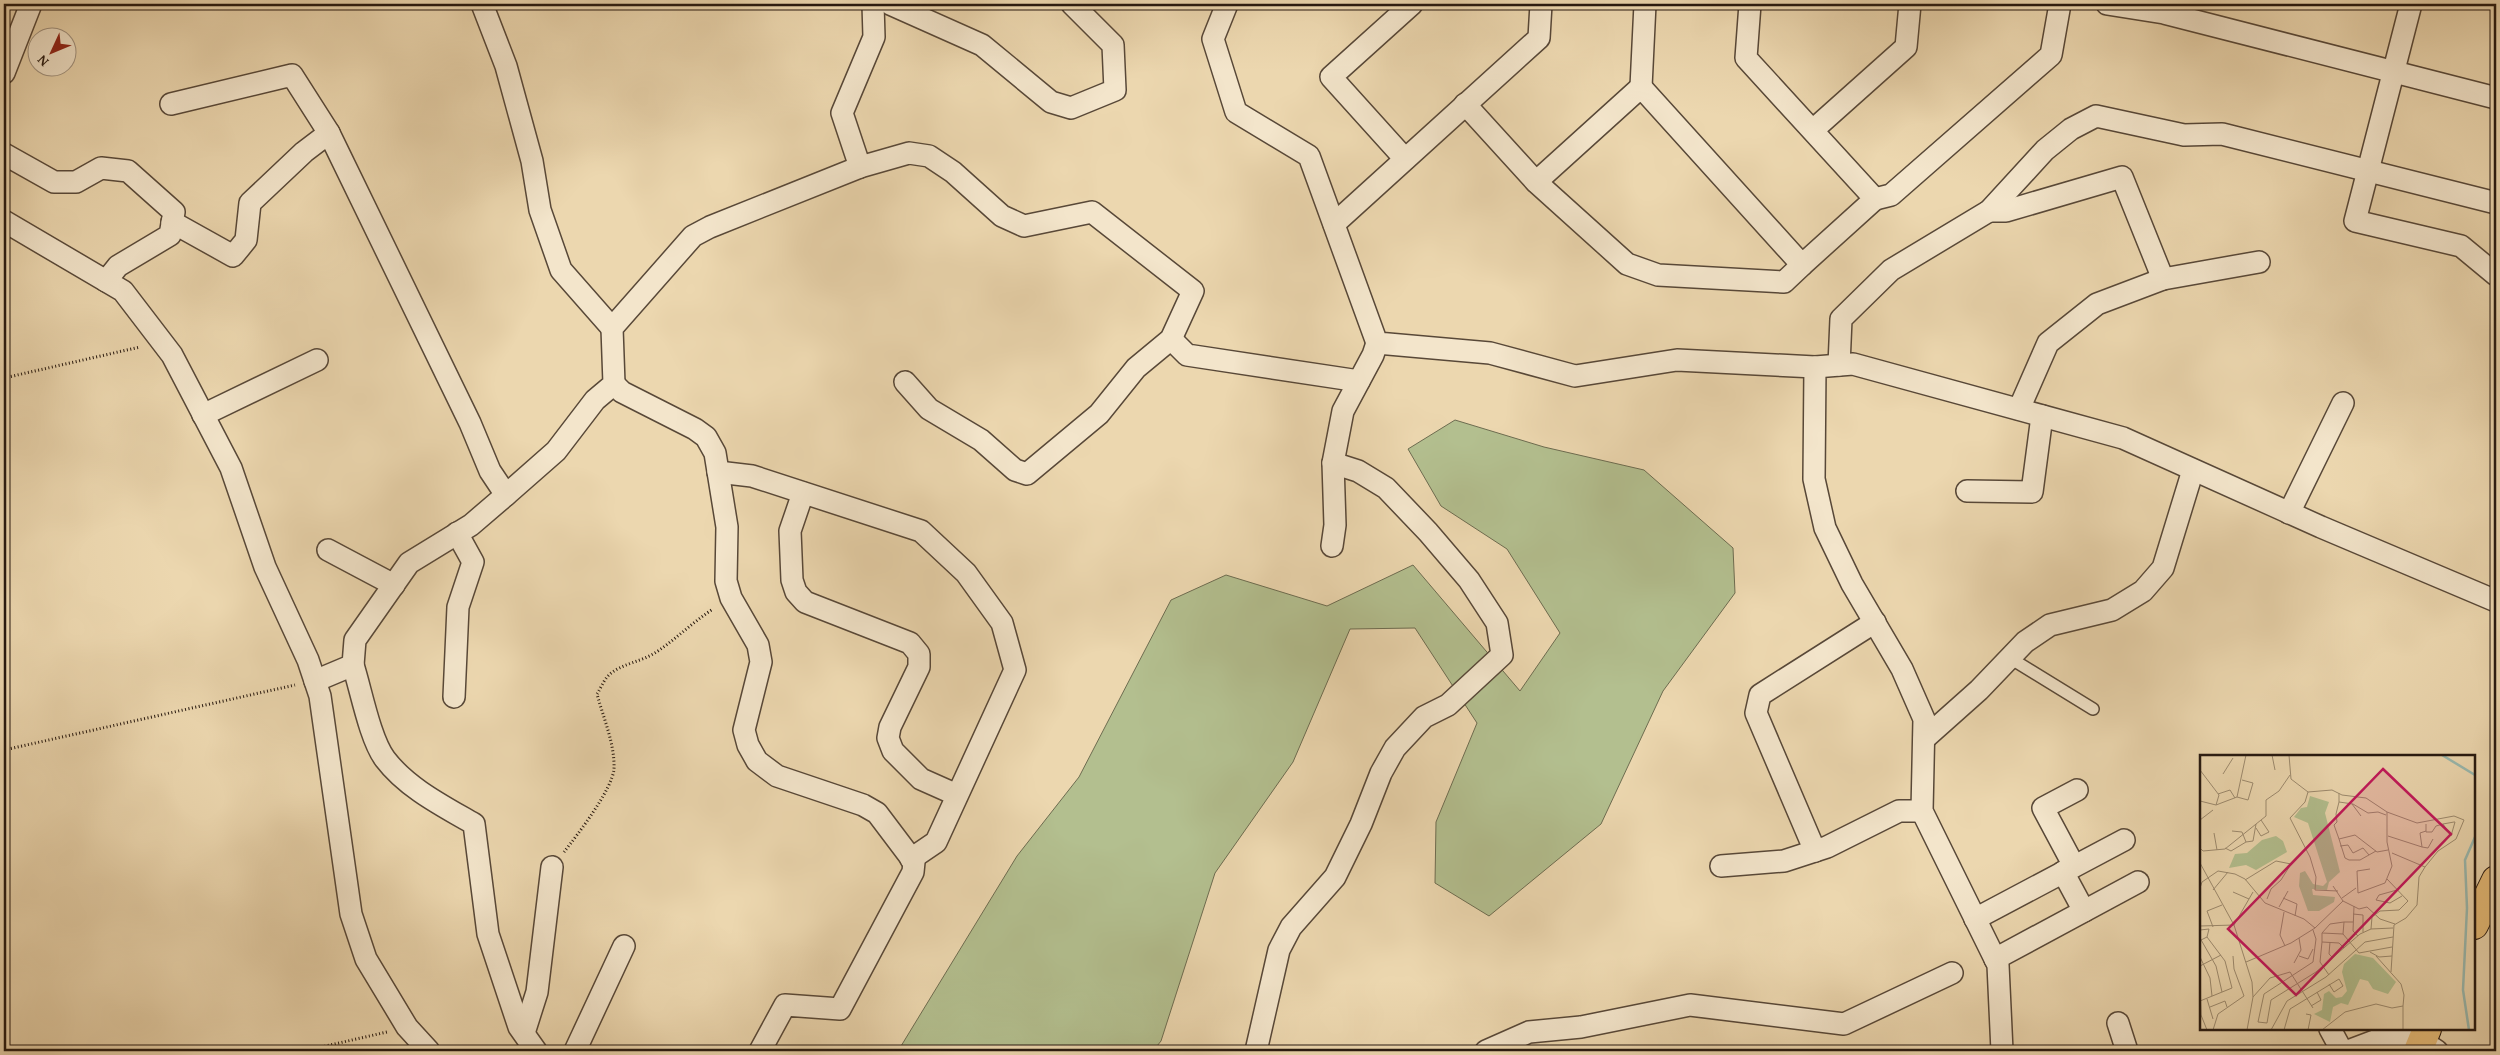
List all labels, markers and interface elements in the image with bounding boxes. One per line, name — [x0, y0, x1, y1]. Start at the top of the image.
north arrow — [28, 28, 78, 78]
text: N — [32, 50, 53, 71]
inset map — [2200, 755, 2475, 1030]

